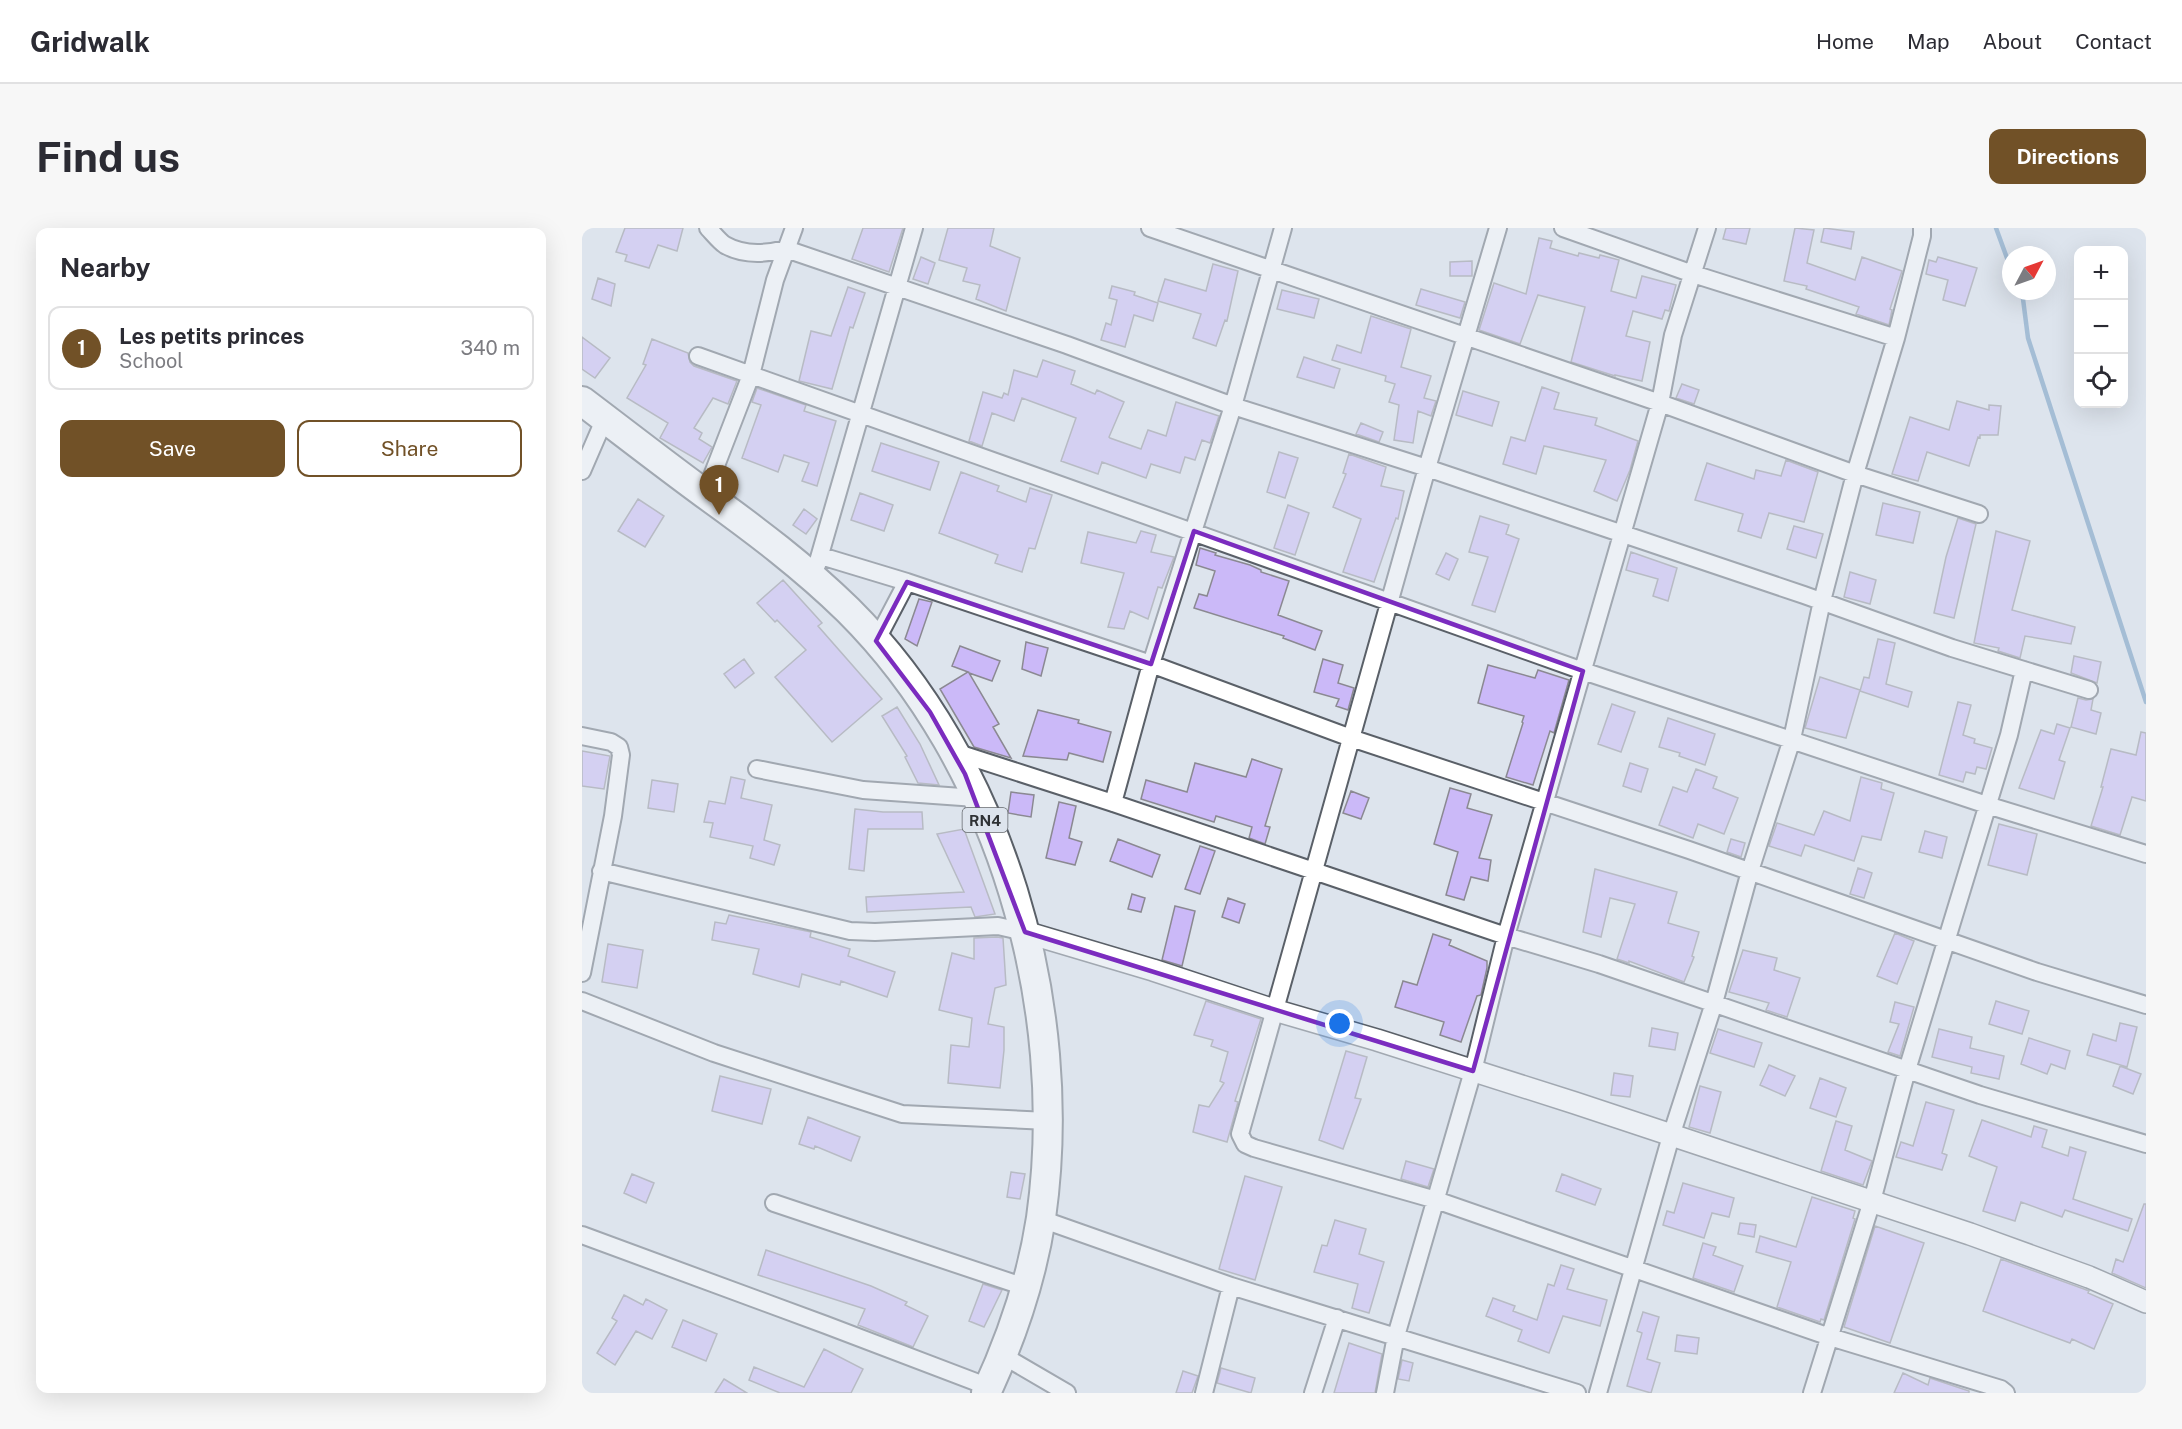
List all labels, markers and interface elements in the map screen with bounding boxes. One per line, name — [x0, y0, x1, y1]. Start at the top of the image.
text: Gridwalk — [30, 25, 150, 58]
text: Home — [1816, 29, 1874, 54]
text: Map — [1907, 29, 1950, 54]
text: About — [1983, 29, 2042, 54]
text: Contact — [2075, 29, 2152, 54]
button: Directions — [1989, 129, 2146, 184]
text: Find us — [36, 132, 180, 181]
north arrow — [2002, 246, 2056, 300]
map controls — [2074, 246, 2128, 408]
button: + — [2074, 246, 2128, 300]
text: Nearby — [60, 252, 150, 283]
button: − — [2074, 300, 2128, 354]
text: Les petits princes — [119, 323, 304, 349]
text: 1 — [77, 336, 86, 360]
text: 340 m — [460, 336, 520, 360]
text: School — [119, 349, 183, 373]
button: locate — [2074, 354, 2128, 408]
button: Save — [60, 420, 285, 477]
button: Share — [297, 420, 522, 477]
pin: 1 — [700, 466, 738, 515]
road number: RN4 — [962, 808, 1008, 832]
your location — [1325, 1009, 1354, 1038]

